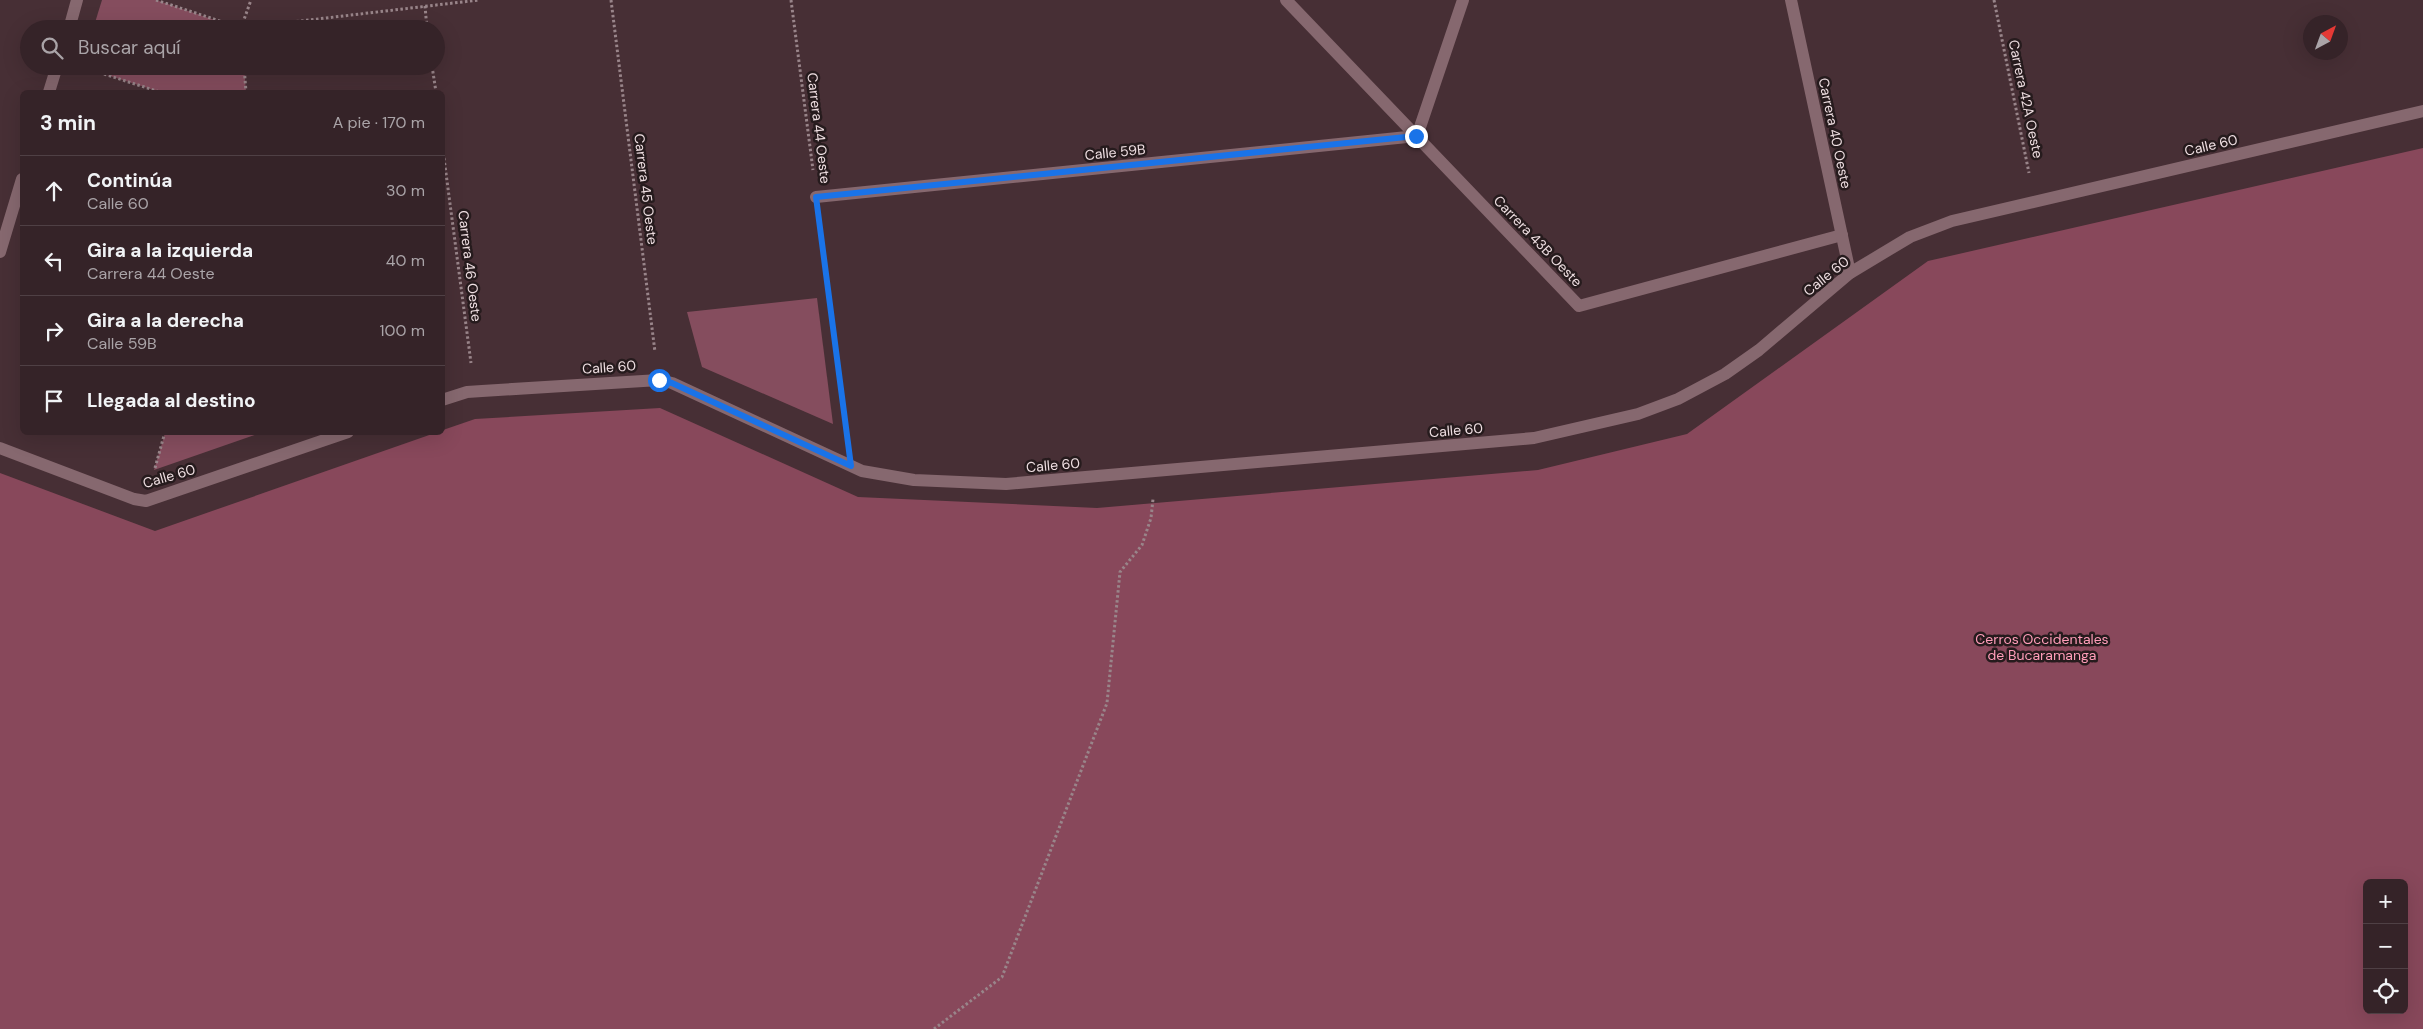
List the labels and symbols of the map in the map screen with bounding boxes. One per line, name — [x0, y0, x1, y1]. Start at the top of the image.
north arrow — [2303, 15, 2348, 60]
street label: Carrera 42A Oeste — [2005, 38, 2047, 160]
street label: Carrera 44 Oeste — [803, 71, 835, 185]
street label: Carrera 40 Oeste — [1814, 76, 1856, 190]
route end — [1405, 125, 1428, 148]
street label: Calle 60 — [2183, 130, 2239, 160]
street label: Carrera 45 Oeste — [630, 132, 662, 246]
street label: Calle 59B — [1084, 140, 1146, 164]
street label: Carrera 43B Oeste — [1490, 192, 1586, 290]
street label: Carrera 46 Oeste — [454, 209, 486, 323]
street label: Calle 60 — [1799, 252, 1853, 300]
street label: Calle 60 — [581, 356, 637, 378]
route start — [648, 369, 671, 392]
street label: Calle 60 — [1428, 419, 1484, 441]
street label: Calle 60 — [1025, 454, 1081, 476]
street label: Calle 60 — [141, 460, 197, 492]
park label: Cerros Occidentales de Bucaramanga — [1975, 630, 2109, 664]

